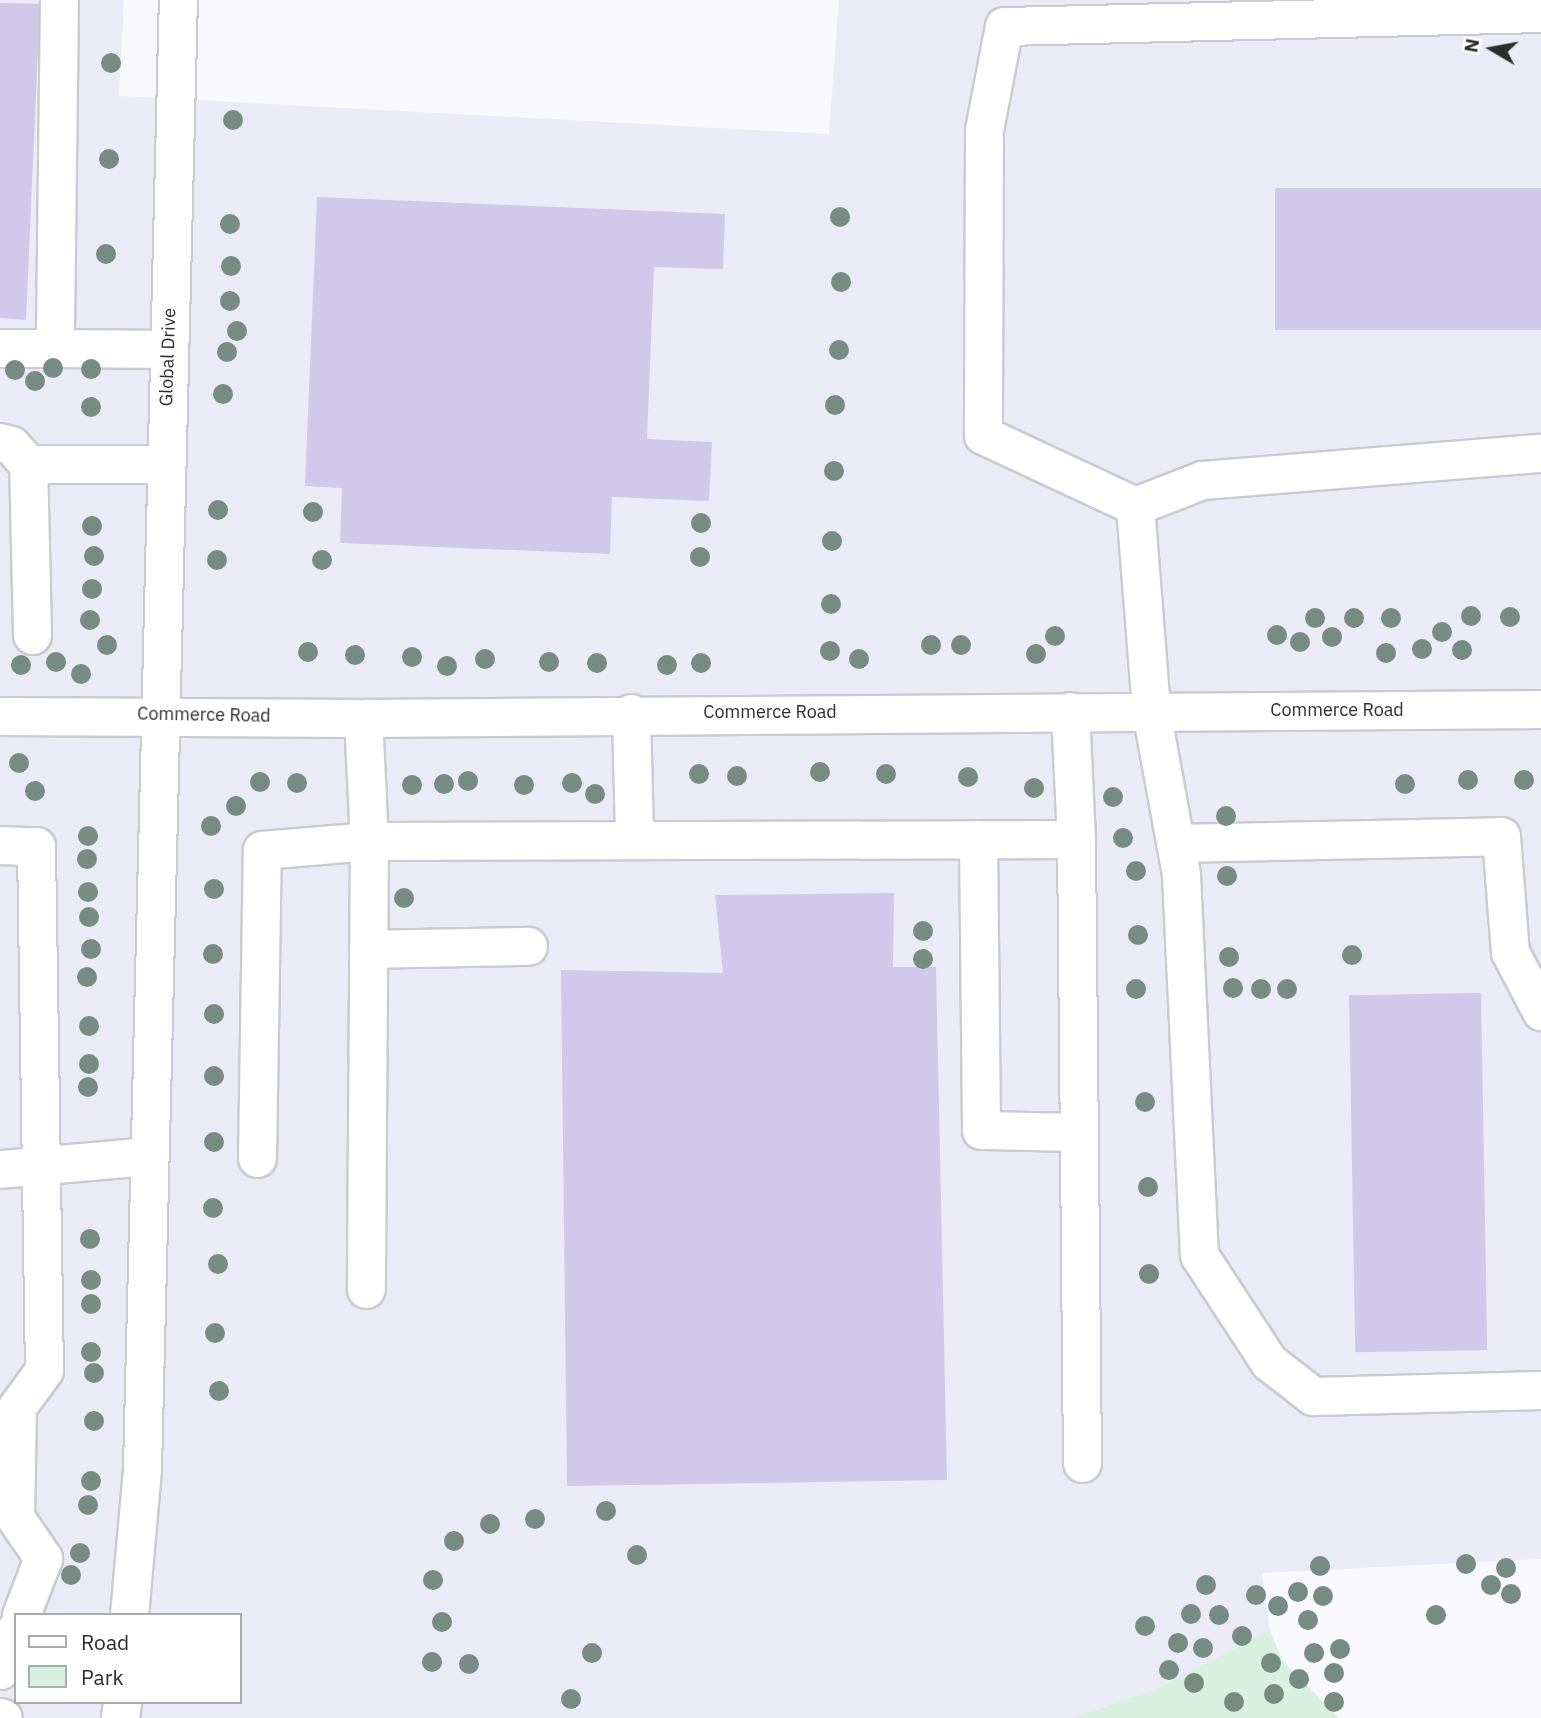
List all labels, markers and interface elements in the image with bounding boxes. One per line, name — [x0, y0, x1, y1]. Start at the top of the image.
north arrow — [1457, 14, 1527, 84]
text: N — [1458, 36, 1484, 54]
street label: Global Drive — [155, 307, 181, 407]
street label: Commerce Road — [1270, 699, 1404, 721]
street label: Commerce Road — [703, 701, 837, 723]
street label: Commerce Road — [137, 703, 271, 727]
legend — [14, 1613, 242, 1704]
text: Road — [81, 1628, 129, 1656]
text: Park — [81, 1663, 124, 1691]

